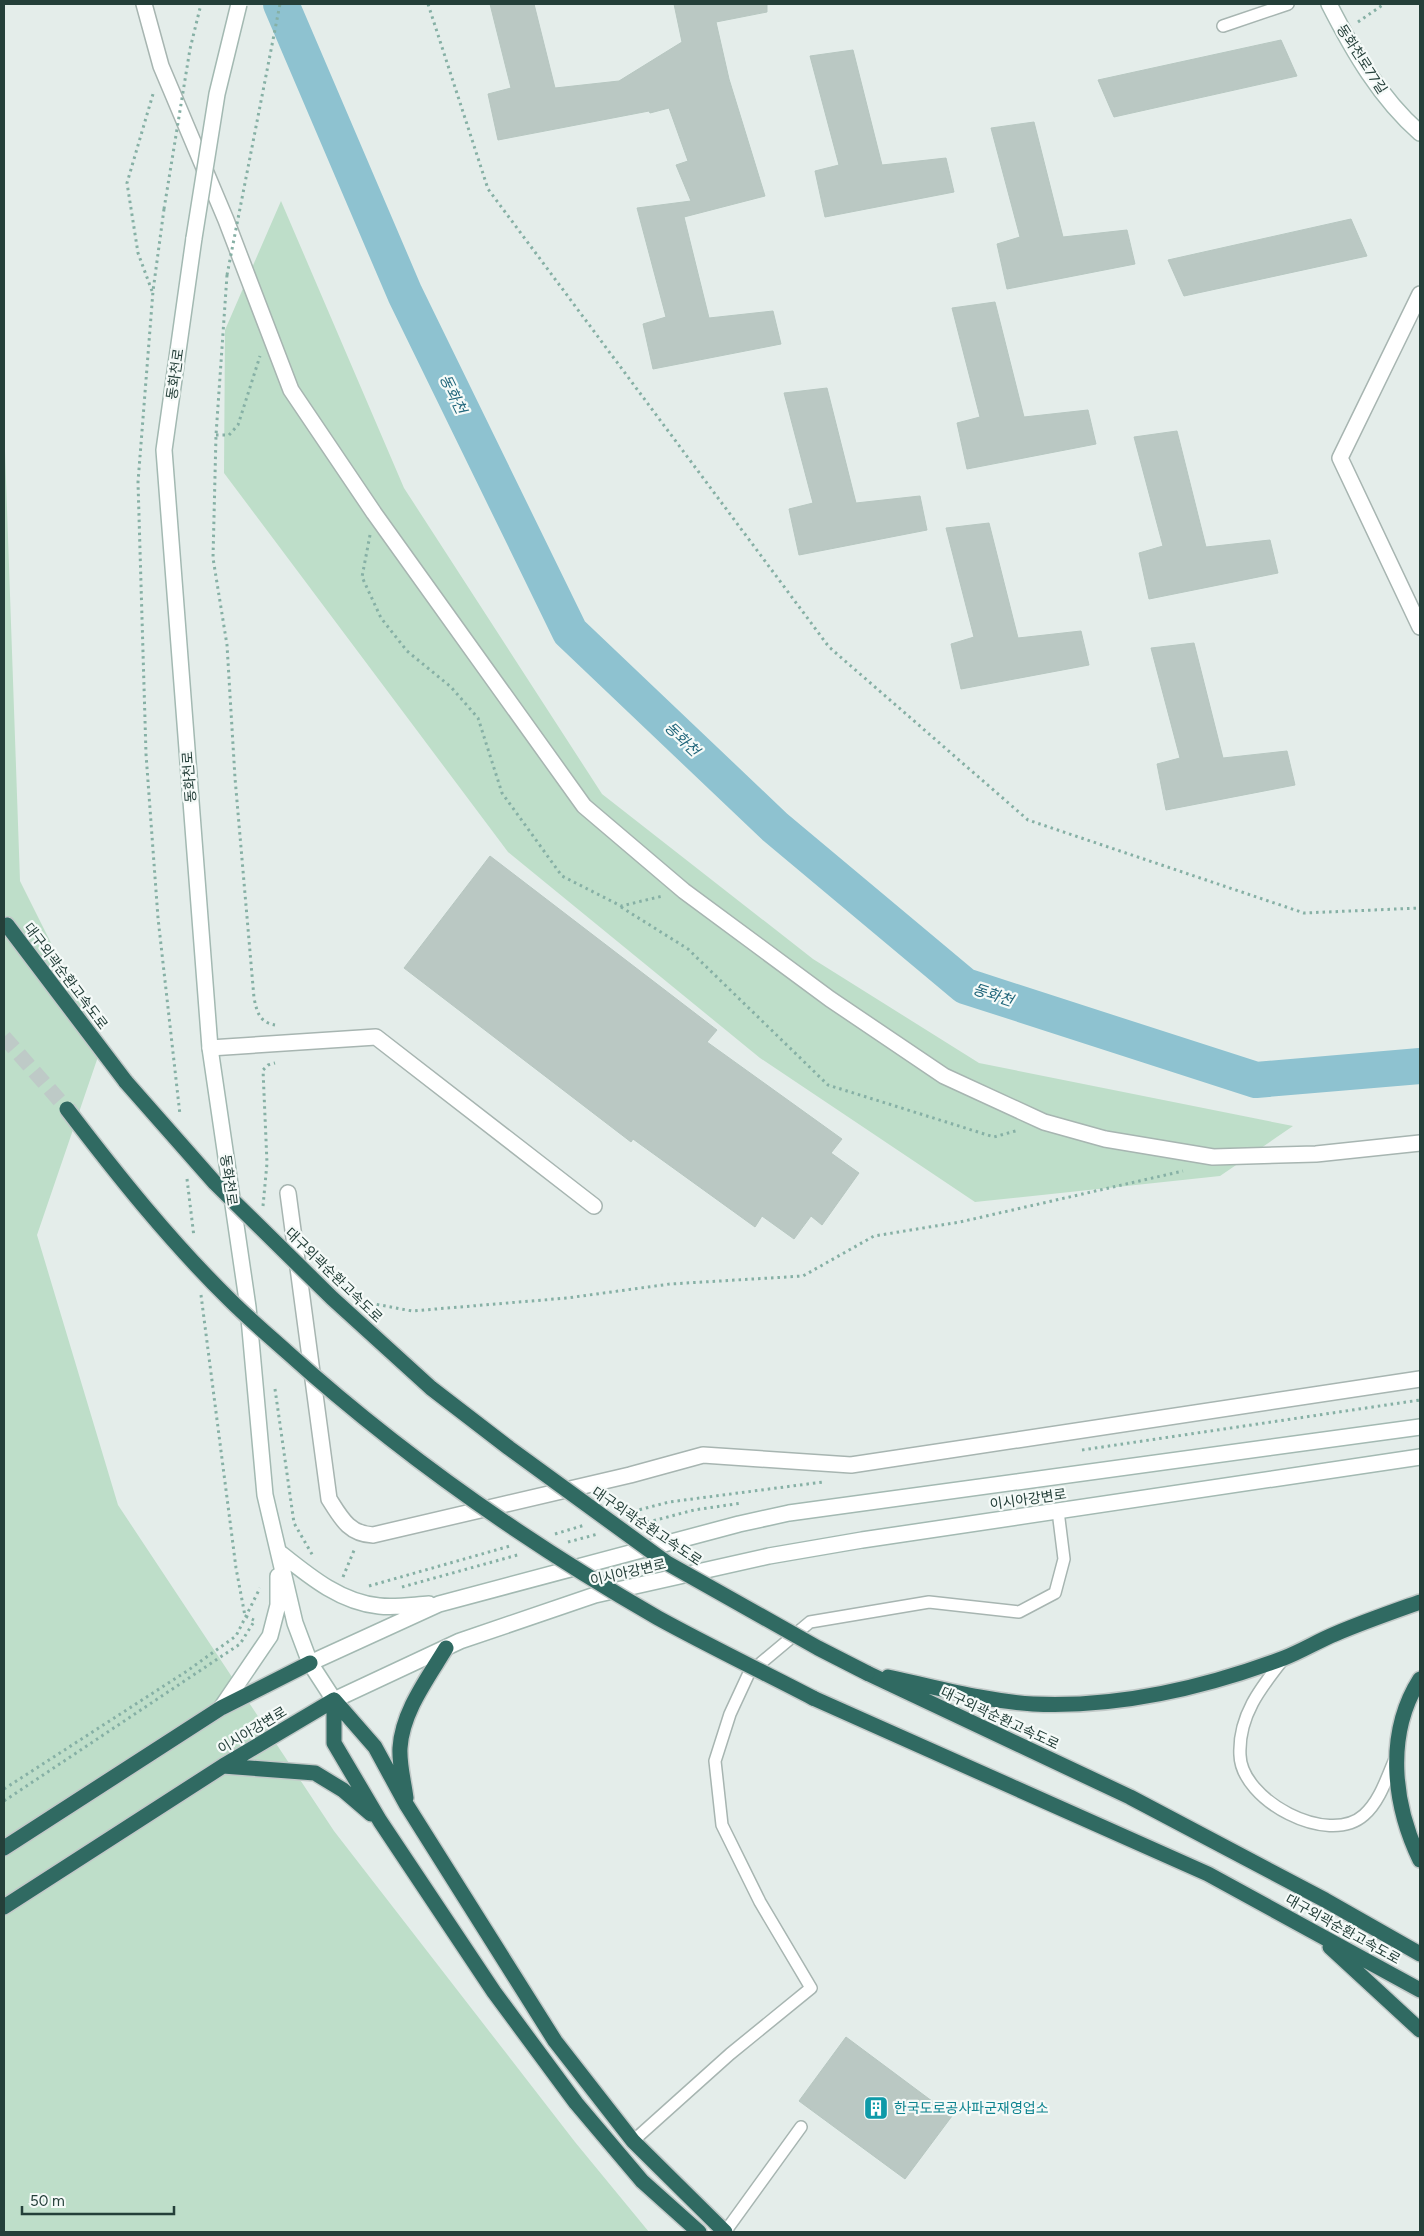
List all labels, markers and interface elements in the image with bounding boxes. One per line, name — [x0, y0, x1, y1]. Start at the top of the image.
street label: 동화천로77길 — [1333, 21, 1390, 97]
street label: 동화천로 — [163, 347, 188, 401]
water label: 동화천 — [436, 371, 471, 419]
water label: 동화천 — [661, 718, 705, 761]
street label: 동화천로 — [179, 751, 200, 803]
street label: 대구외곽순환고속도로 — [20, 920, 111, 1033]
water label: 동화천 — [971, 980, 1018, 1011]
street label: 동화천로 — [217, 1153, 241, 1207]
street label: 대구외곽순환고속도로 — [281, 1225, 386, 1326]
street label: 대구외곽순환고속도로 — [589, 1483, 705, 1570]
street label: 이시아강변로 — [989, 1486, 1068, 1513]
street label: 이시아강변로 — [589, 1555, 668, 1589]
street label: 대구외곽순환고속도로 — [938, 1684, 1062, 1753]
street label: 이시아강변로 — [215, 1703, 290, 1758]
street label: 대구외곽순환고속도로 — [1282, 1891, 1403, 1968]
building icon: 한국도로공사파군재영업소 — [863, 2095, 889, 2121]
place label: 한국도로공사파군재영업소 — [894, 2100, 1049, 2117]
scale bar — [22, 2184, 175, 2216]
text: 50 m — [30, 2192, 65, 2210]

